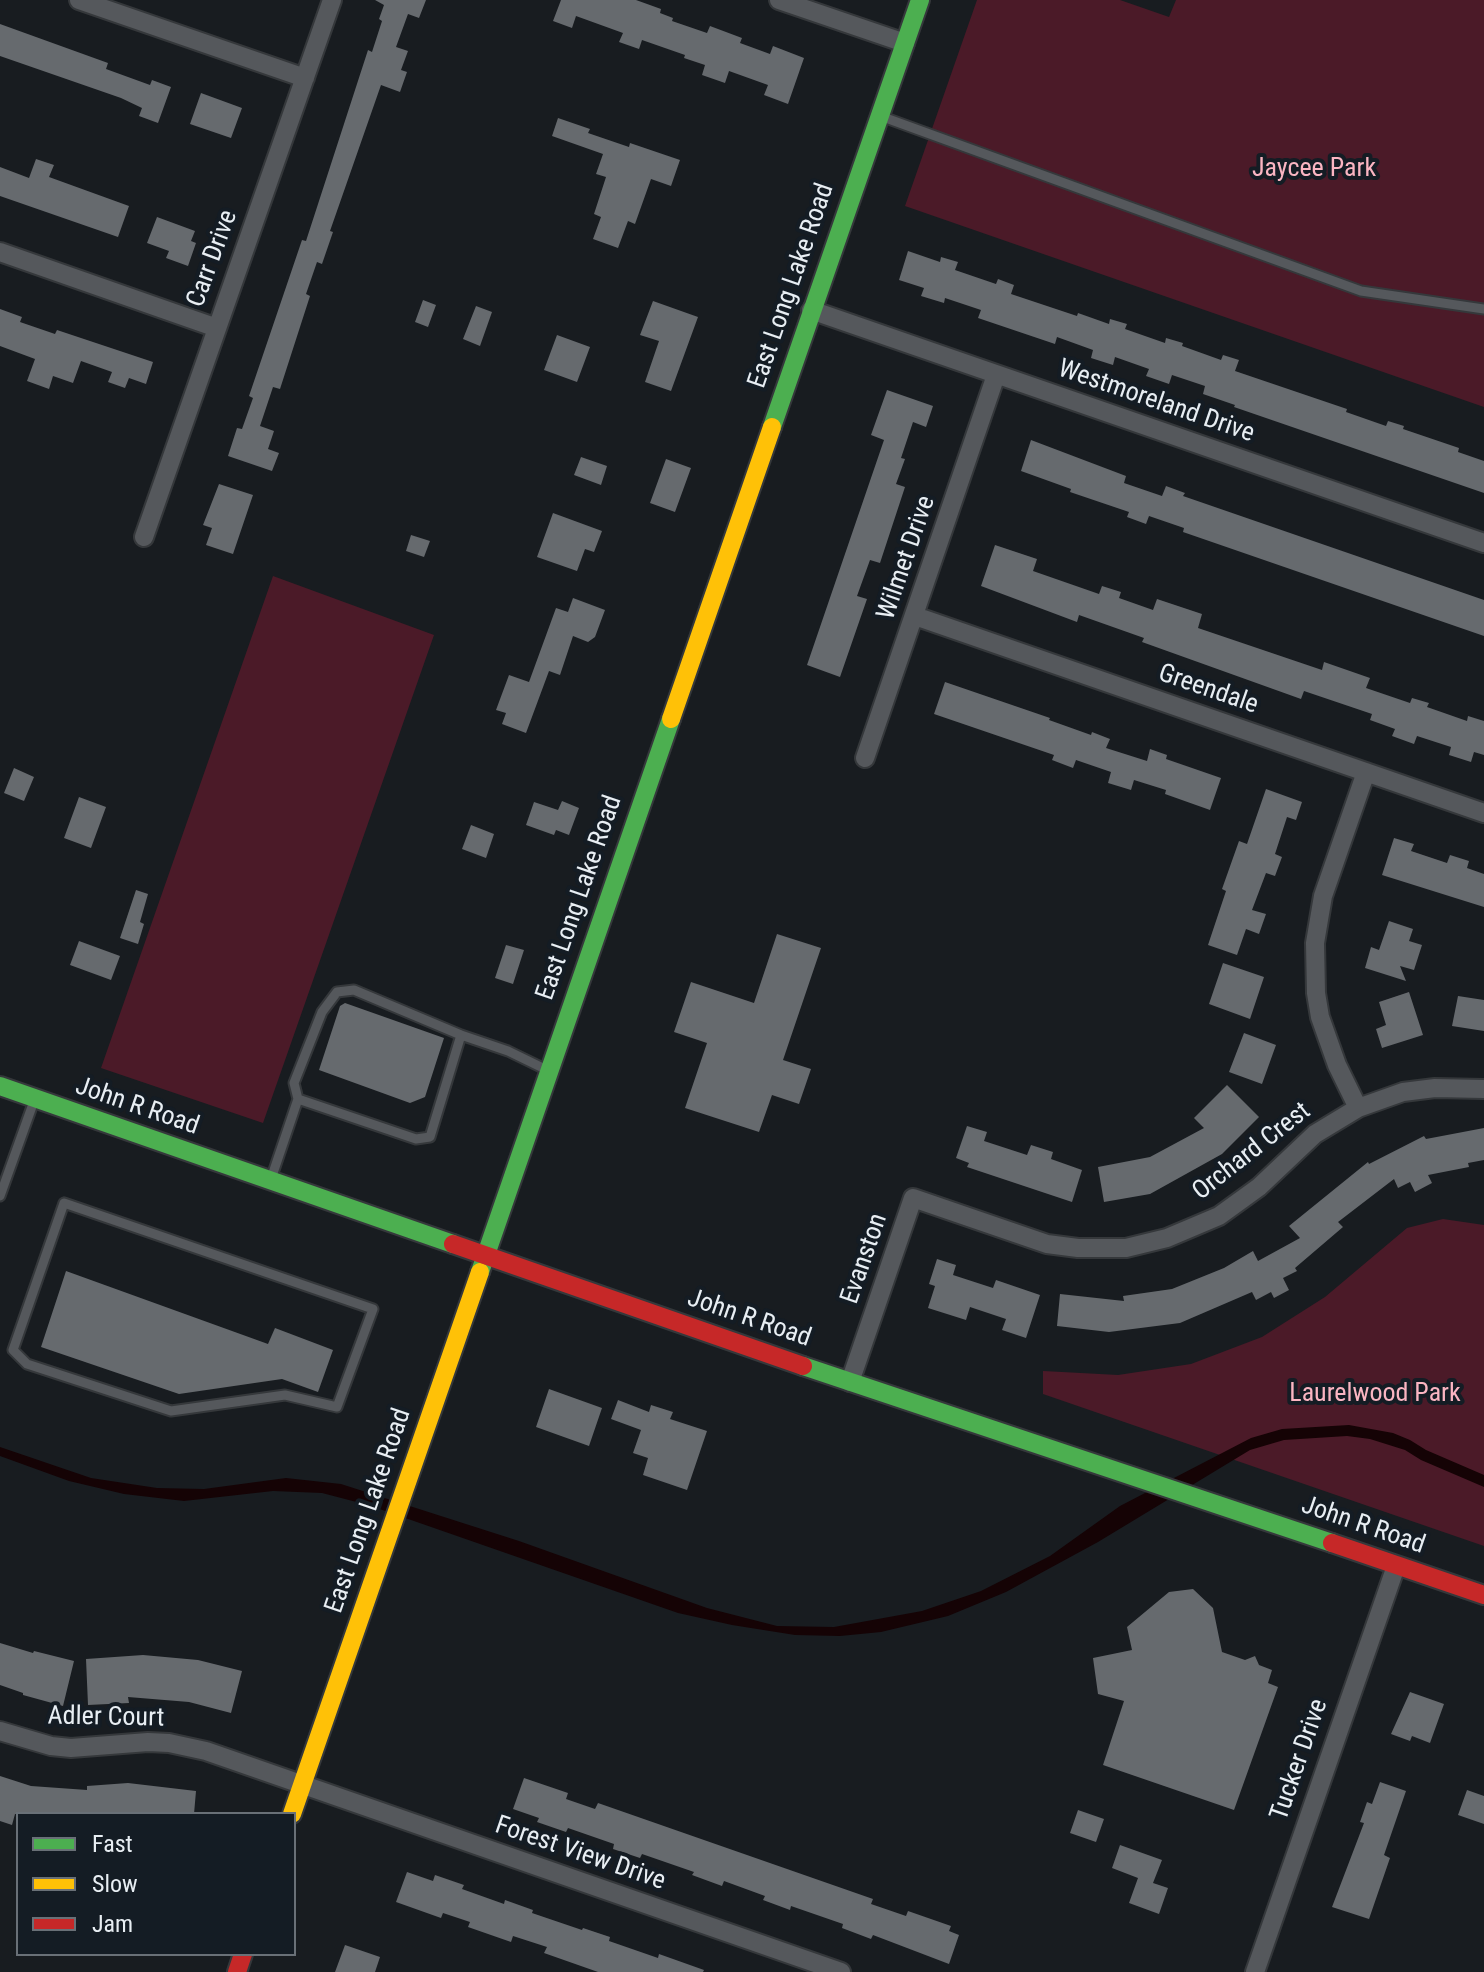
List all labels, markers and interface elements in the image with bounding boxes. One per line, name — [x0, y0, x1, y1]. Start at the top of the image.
park label: Jaycee Park — [1252, 153, 1376, 185]
street label: East Long Lake Road — [742, 180, 842, 392]
street label: Carr Drive — [181, 206, 245, 312]
street label: Westmoreland Drive — [1054, 354, 1258, 450]
street label: Wilmet Drive — [871, 492, 943, 624]
street label: Greendale — [1154, 658, 1262, 722]
street label: East Long Lake Road — [530, 792, 630, 1004]
street label: John R Road — [71, 1071, 203, 1143]
street label: Orchard Crest — [1187, 1096, 1317, 1208]
street label: Evanston — [835, 1210, 895, 1308]
street label: John R Road — [683, 1283, 815, 1355]
park label: Laurelwood Park — [1289, 1378, 1461, 1410]
street label: East Long Lake Road — [319, 1405, 419, 1617]
street label: John R Road — [1297, 1490, 1429, 1562]
street label: Tucker Drive — [1265, 1695, 1335, 1825]
street label: Adler Court — [47, 1701, 165, 1735]
street label: Forest View Drive — [491, 1810, 669, 1898]
legend — [16, 1812, 296, 1956]
text: Fast — [92, 1830, 133, 1858]
text: Slow — [92, 1870, 138, 1898]
text: Jam — [92, 1910, 133, 1938]

